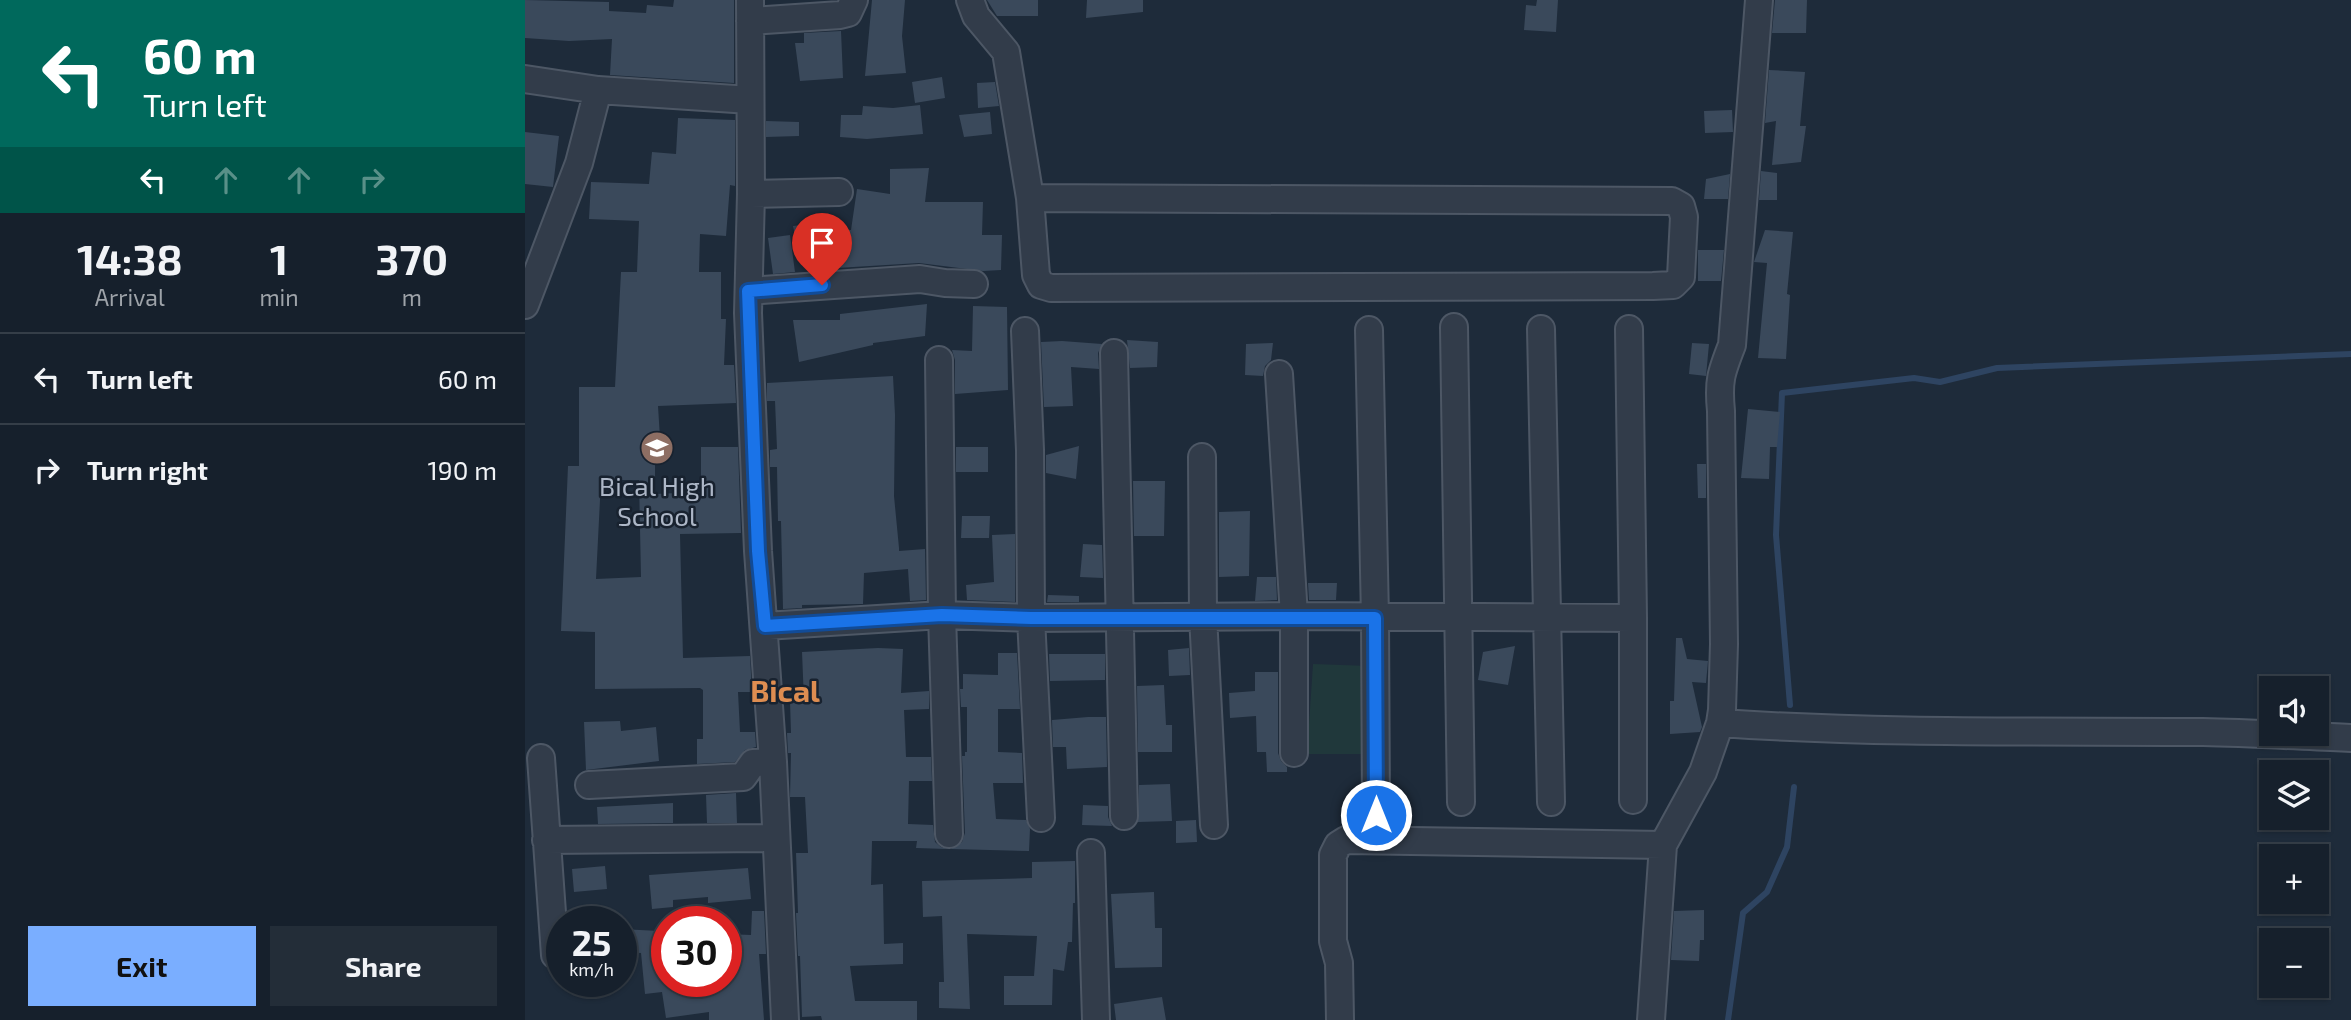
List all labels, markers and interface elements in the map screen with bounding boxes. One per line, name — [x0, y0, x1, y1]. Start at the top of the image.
text: 60 m — [143, 25, 257, 84]
icon: left — [28, 28, 119, 119]
text: Turn left — [143, 85, 267, 123]
icon: left — [134, 161, 172, 199]
icon: ahead — [207, 161, 245, 199]
icon: ahead — [280, 161, 318, 199]
icon: right — [353, 161, 391, 199]
pin — [792, 213, 852, 285]
icon: arrive — [803, 224, 841, 262]
text: 14:38 — [77, 233, 183, 283]
text: 1 — [270, 233, 288, 283]
text: 370 — [376, 233, 448, 283]
text: Arrival — [95, 283, 165, 311]
text: min — [259, 283, 299, 311]
text: m — [402, 283, 422, 311]
icon: left — [28, 360, 66, 398]
text: Turn left — [87, 363, 193, 394]
text: 60 m — [438, 363, 497, 394]
school or university icon: Bical High School — [638, 429, 676, 467]
icon: right — [28, 451, 66, 489]
text: Turn right — [87, 454, 208, 485]
text: 190 m — [428, 454, 497, 485]
place label: Bical High School — [599, 470, 715, 531]
district label: Bical — [750, 672, 820, 708]
map controls — [2259, 676, 2329, 998]
button: sound — [2259, 676, 2329, 746]
button: layers — [2259, 760, 2329, 830]
position arrow — [1339, 778, 1413, 852]
button: + — [2259, 844, 2329, 914]
speed limit sign: 30 — [651, 906, 742, 997]
text: 25 — [572, 921, 611, 963]
button: Exit — [28, 926, 256, 1006]
button: Share — [270, 926, 497, 1006]
button: − — [2259, 928, 2329, 998]
text: km/h — [569, 958, 614, 980]

